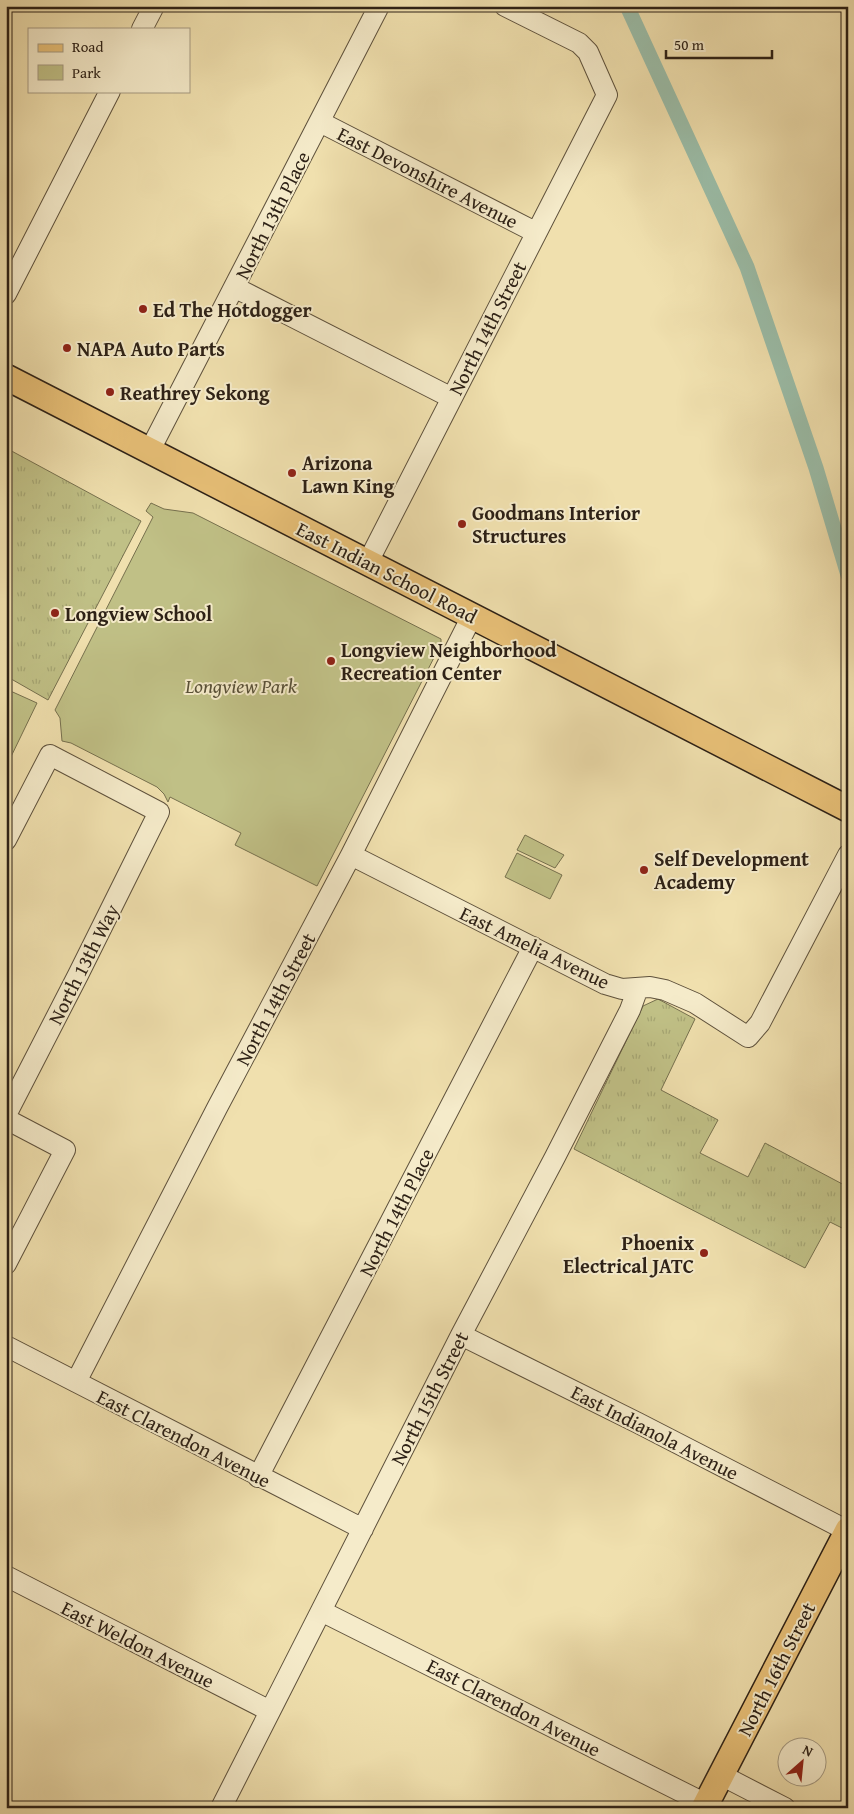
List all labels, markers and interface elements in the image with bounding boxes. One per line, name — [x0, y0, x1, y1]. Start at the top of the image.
legend — [28, 28, 190, 92]
scale bar — [666, 28, 773, 60]
text: 50 m — [674, 34, 705, 55]
text: Road — [72, 36, 103, 57]
text: Park — [72, 62, 101, 83]
street label: East Devonshire Avenue — [333, 119, 523, 235]
street label: North 13th Place — [227, 146, 317, 284]
street label: North 14th Street — [441, 256, 533, 400]
place label: Ed The Hotdogger — [153, 295, 312, 324]
marker: Ed The Hotdogger — [137, 303, 149, 315]
place label: NAPA Auto Parts — [77, 334, 225, 363]
marker: NAPA Auto Parts — [61, 342, 73, 354]
place label: Reathrey Sekong — [120, 378, 270, 407]
marker: Reathrey Sekong — [104, 386, 116, 398]
place label: Arizona Lawn King — [302, 448, 395, 500]
marker: Arizona Lawn King — [286, 467, 298, 479]
place label: Goodmans Interior Structures — [472, 498, 640, 550]
street label: East Indian School Road — [292, 514, 483, 630]
marker: Goodmans Interior Structures — [456, 518, 468, 530]
place label: Longview School — [65, 599, 212, 628]
marker: Longview School — [49, 607, 61, 619]
place label: Longview Neighborhood Recreation Center — [341, 635, 557, 687]
marker: Longview Neighborhood Recreation Center — [325, 655, 337, 667]
park label: Longview Park — [184, 671, 298, 700]
place label: Self Development Academy — [654, 844, 809, 896]
marker: Self Development Academy — [638, 864, 650, 876]
street label: East Amelia Avenue — [455, 898, 615, 996]
street label: North 13th Way — [40, 899, 126, 1029]
street label: North 14th Street — [228, 927, 322, 1071]
street label: North 14th Place — [351, 1143, 441, 1281]
place label: Phoenix Electrical JATC — [563, 1228, 694, 1280]
marker: Phoenix Electrical JATC — [698, 1247, 710, 1259]
street label: North 15th Street — [383, 1326, 475, 1470]
street label: East Indianola Avenue — [566, 1377, 744, 1487]
street label: East Clarendon Avenue — [92, 1382, 276, 1494]
street label: East Weldon Avenue — [56, 1593, 220, 1695]
street label: North 16th Street — [730, 1597, 822, 1741]
street label: East Clarendon Avenue — [422, 1651, 606, 1763]
north arrow — [776, 1736, 826, 1786]
text: N — [799, 1739, 817, 1762]

